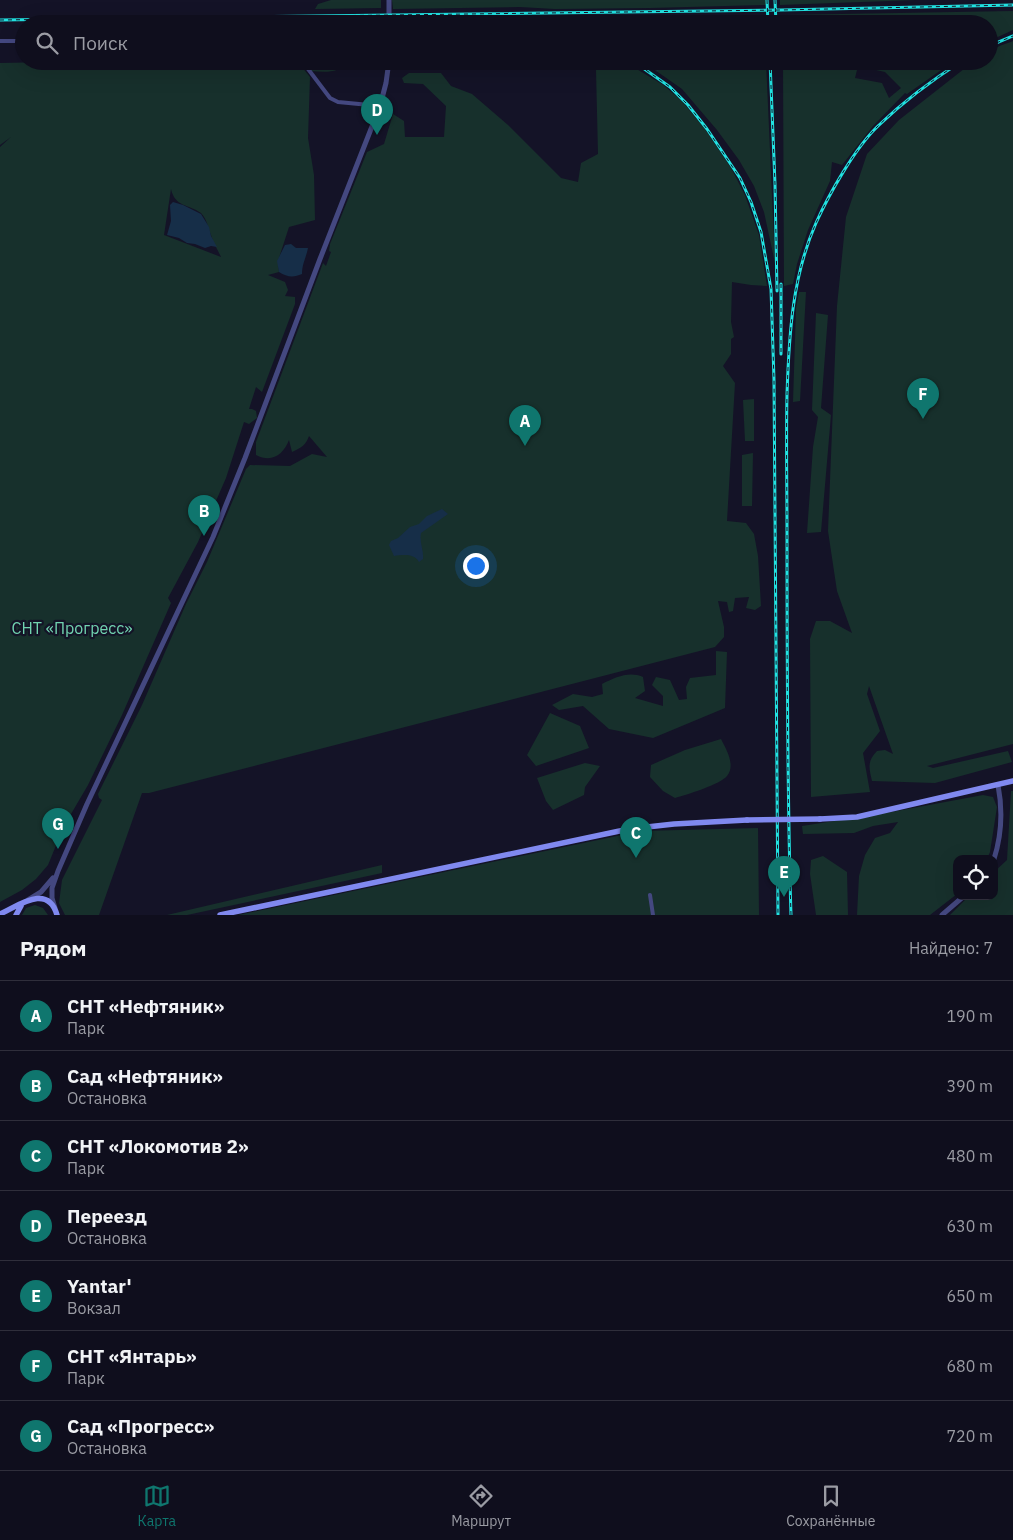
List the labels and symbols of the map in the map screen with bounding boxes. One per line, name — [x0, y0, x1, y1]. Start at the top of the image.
pin: D — [361, 94, 393, 135]
pin: F — [907, 378, 939, 419]
pin: A — [509, 405, 541, 446]
pin: B — [188, 495, 220, 536]
your location — [463, 553, 489, 579]
park label: СНТ «Прогресс» — [12, 618, 132, 638]
pin: G — [42, 808, 74, 849]
pin: C — [620, 817, 652, 858]
pin: E — [768, 856, 800, 897]

